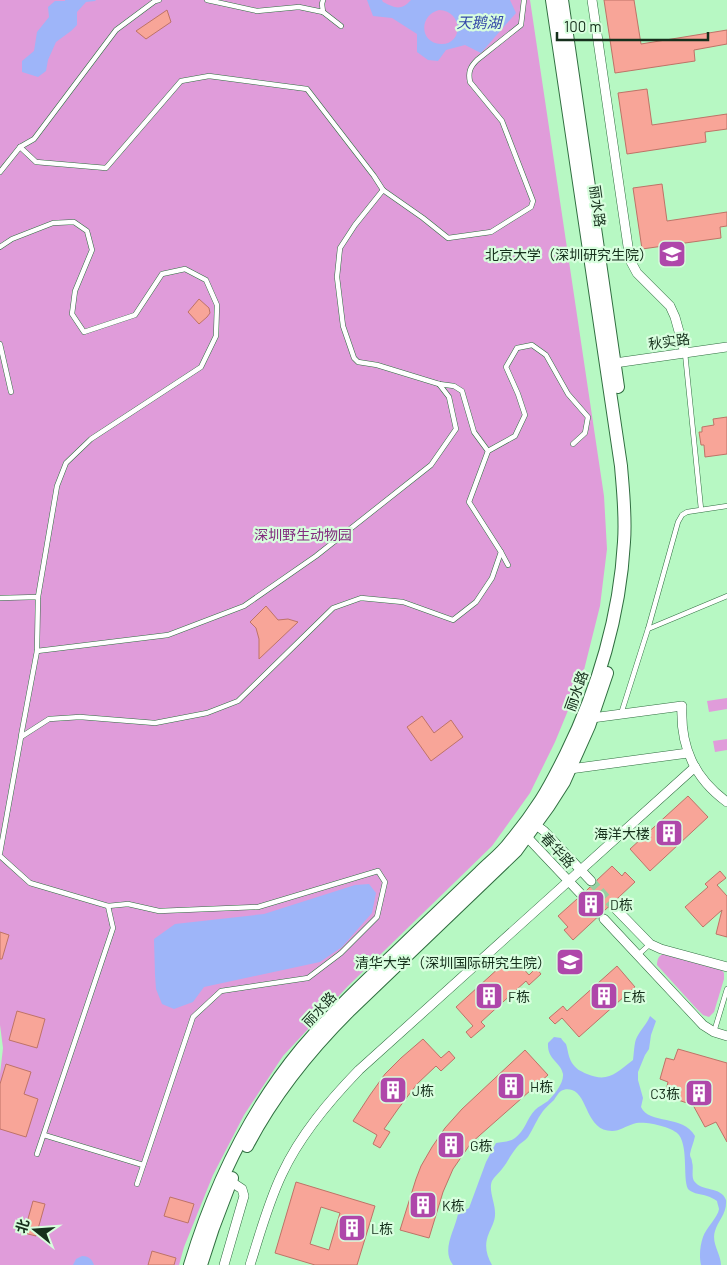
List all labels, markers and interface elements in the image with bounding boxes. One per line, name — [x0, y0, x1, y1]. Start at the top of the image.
scale bar — [557, 10, 708, 42]
water label: 天鹅湖 — [456, 13, 503, 31]
text: 100 m — [564, 17, 602, 35]
street label: 丽水路 — [587, 184, 609, 228]
school or university icon: 北京大学（深圳研究生院） — [657, 239, 687, 269]
place label: 北京大学（深圳研究生院） — [485, 246, 653, 263]
street label: 秋实路 — [647, 330, 691, 352]
park label: 深圳野生动物园 — [254, 526, 352, 543]
street label: 丽水路 — [561, 668, 591, 714]
building icon: 海洋大楼 — [654, 818, 684, 848]
place label: 海洋大楼 — [594, 825, 650, 842]
street label: 春华路 — [537, 829, 579, 871]
building icon: D栋 — [576, 889, 606, 919]
place label: D栋 — [610, 896, 633, 913]
school or university icon: 清华大学（深圳国际研究生院） — [555, 947, 585, 977]
place label: 清华大学（深圳国际研究生院） — [355, 954, 551, 971]
building icon: F栋 — [474, 981, 504, 1011]
building icon: E栋 — [589, 981, 619, 1011]
street label: 丽水路 — [298, 988, 340, 1030]
place label: F栋 — [508, 988, 530, 1005]
place label: E栋 — [623, 988, 645, 1005]
building icon: H栋 — [496, 1071, 526, 1101]
building icon: J栋 — [378, 1075, 408, 1105]
place label: H栋 — [530, 1078, 553, 1095]
building icon: C3栋 — [684, 1078, 714, 1108]
place label: J栋 — [412, 1082, 434, 1099]
place label: C3栋 — [650, 1085, 680, 1102]
building icon: G栋 — [436, 1130, 466, 1160]
place label: G栋 — [470, 1137, 493, 1154]
building icon: K栋 — [408, 1190, 438, 1220]
place label: K栋 — [442, 1197, 465, 1214]
north arrow — [10, 1205, 60, 1255]
building icon: L栋 — [337, 1213, 367, 1243]
text: 北 — [12, 1217, 32, 1235]
place label: L栋 — [371, 1220, 393, 1237]

